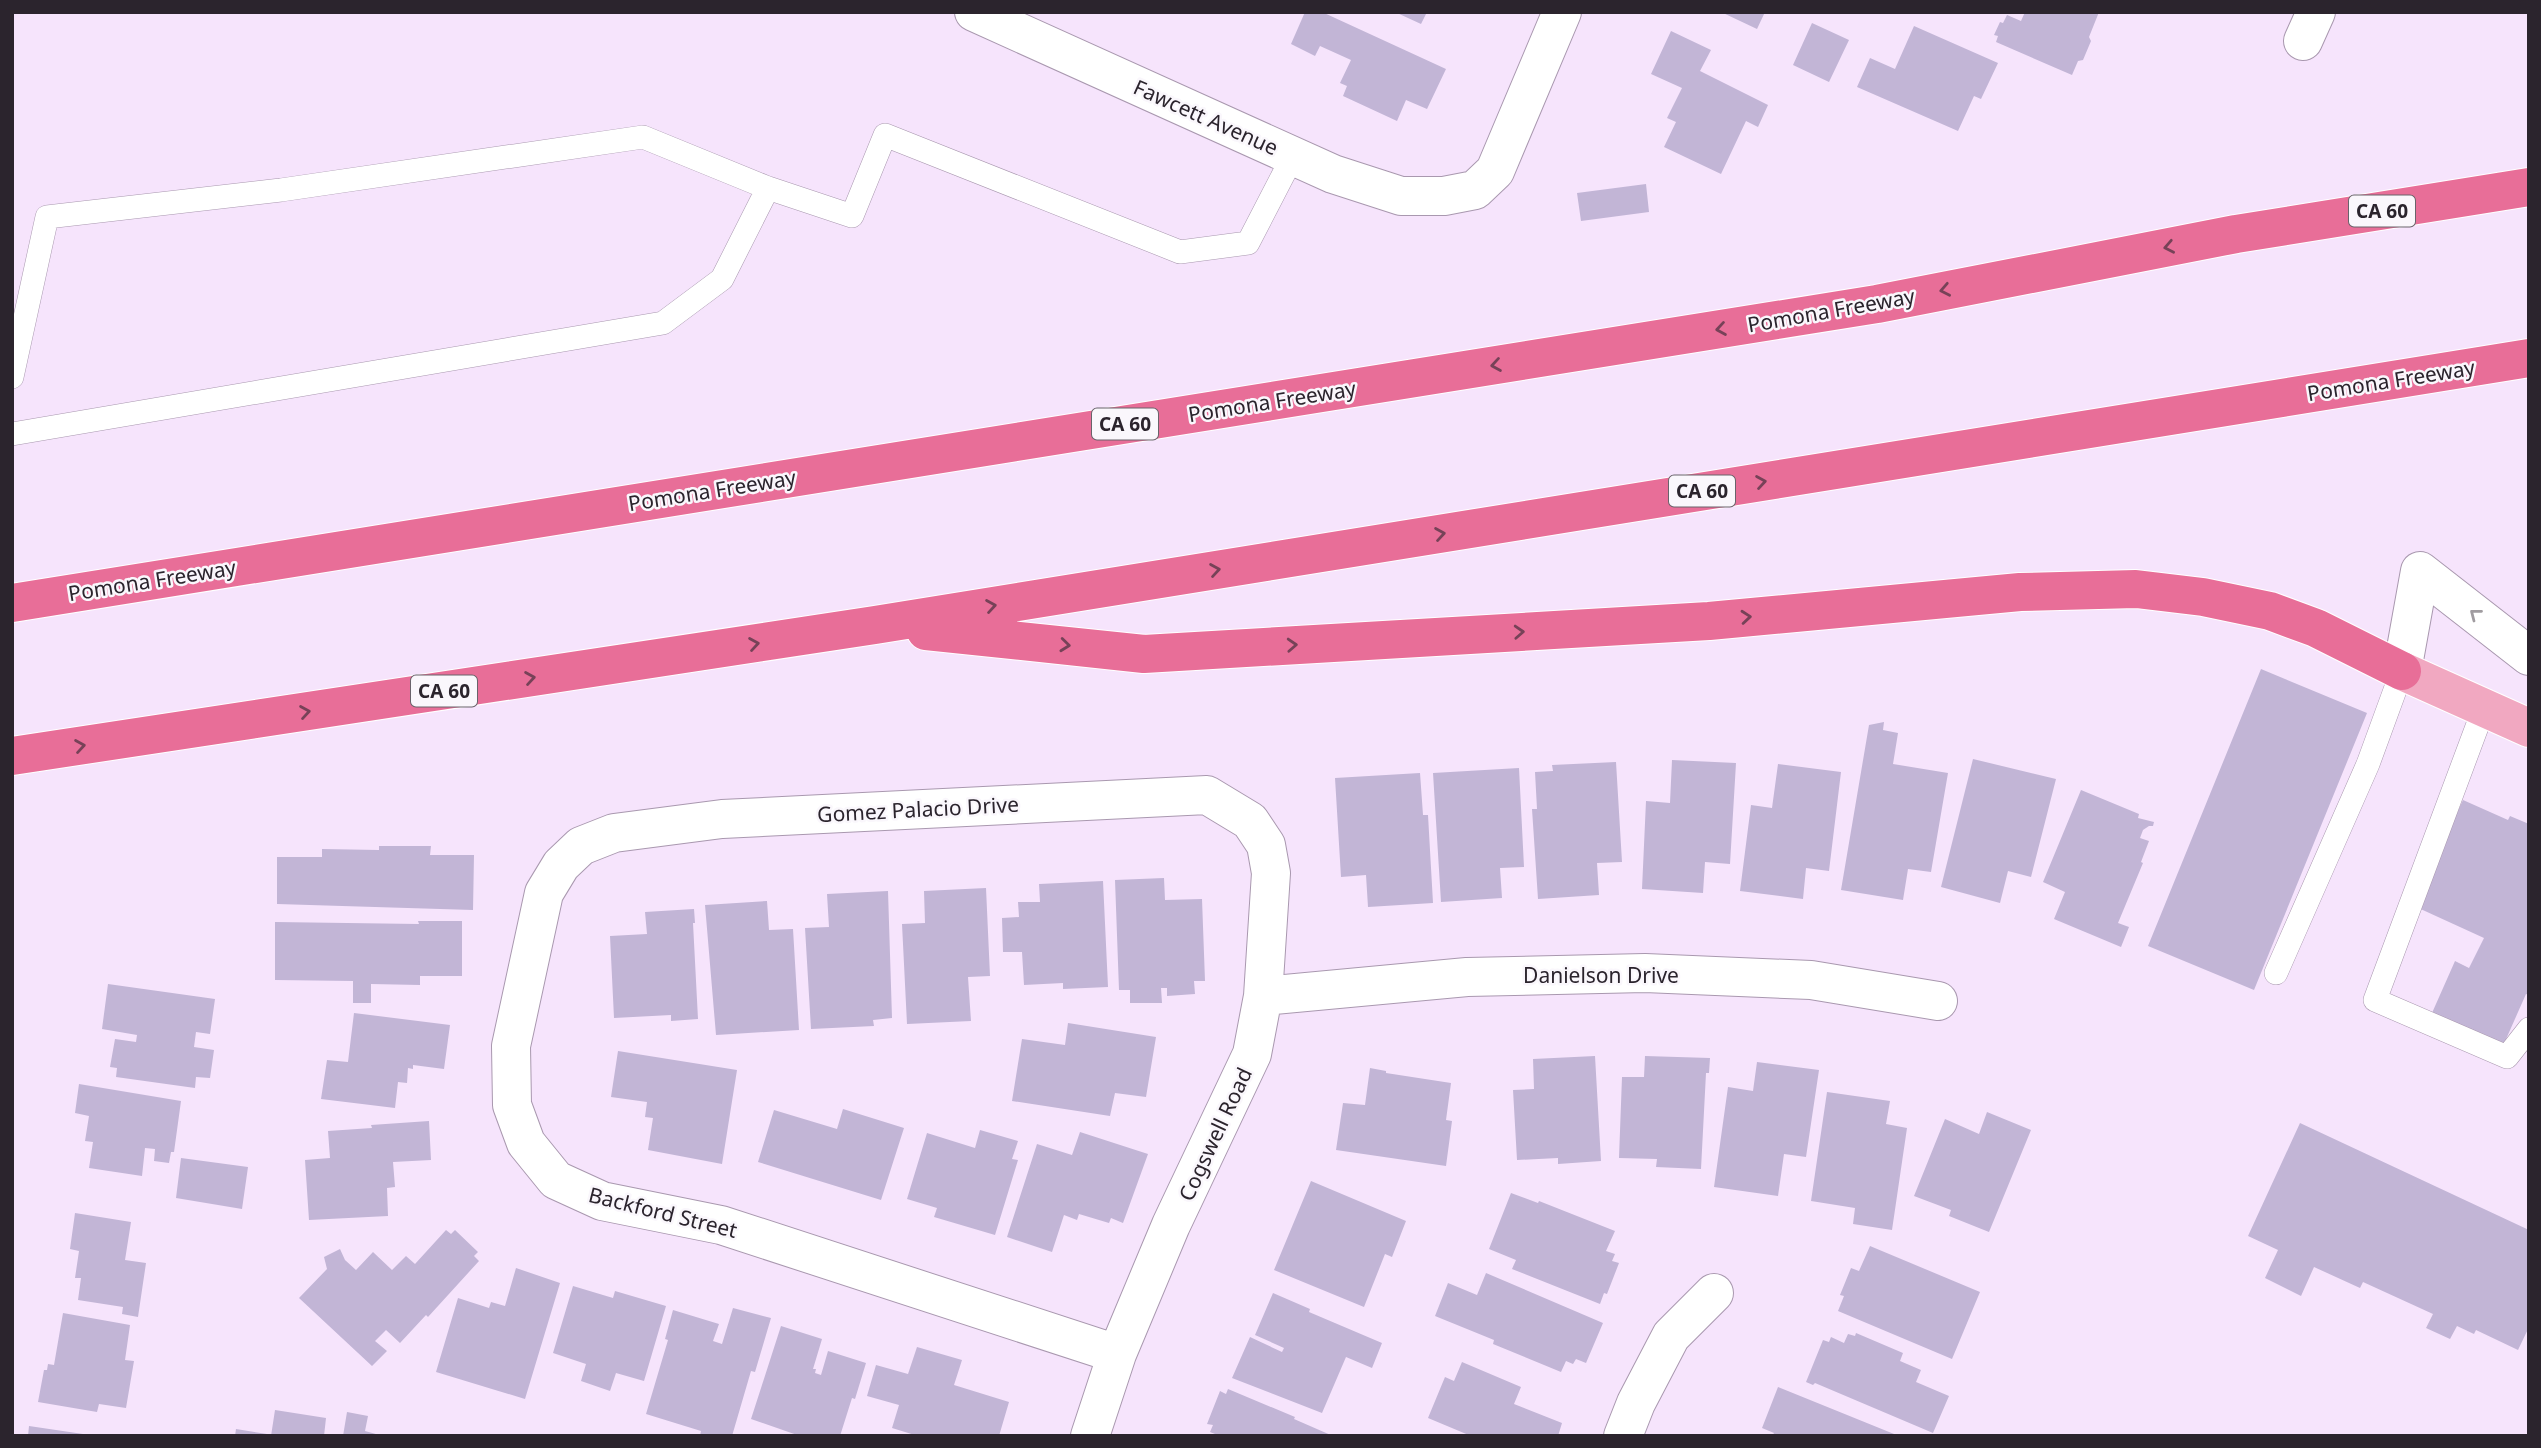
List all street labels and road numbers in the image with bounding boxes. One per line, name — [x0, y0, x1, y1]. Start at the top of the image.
street label: Fawcett Avenue — [1129, 73, 1283, 161]
road number: CA 60 — [2349, 196, 2415, 226]
street label: Pomona Freeway — [1745, 281, 1917, 338]
street label: Pomona Freeway — [2305, 353, 2477, 407]
street label: Pomona Freeway — [1186, 374, 1358, 428]
road number: CA 60 — [1092, 408, 1158, 440]
street label: Pomona Freeway — [626, 463, 798, 517]
road number: CA 60 — [1669, 476, 1735, 506]
street label: Pomona Freeway — [66, 553, 238, 607]
road number: CA 60 — [411, 676, 477, 706]
street label: Gomez Palacio Drive — [816, 790, 1020, 828]
street label: Danielson Drive — [1523, 961, 1679, 989]
street label: Cogswell Road — [1172, 1063, 1258, 1205]
street label: Backford Street — [586, 1180, 740, 1244]

